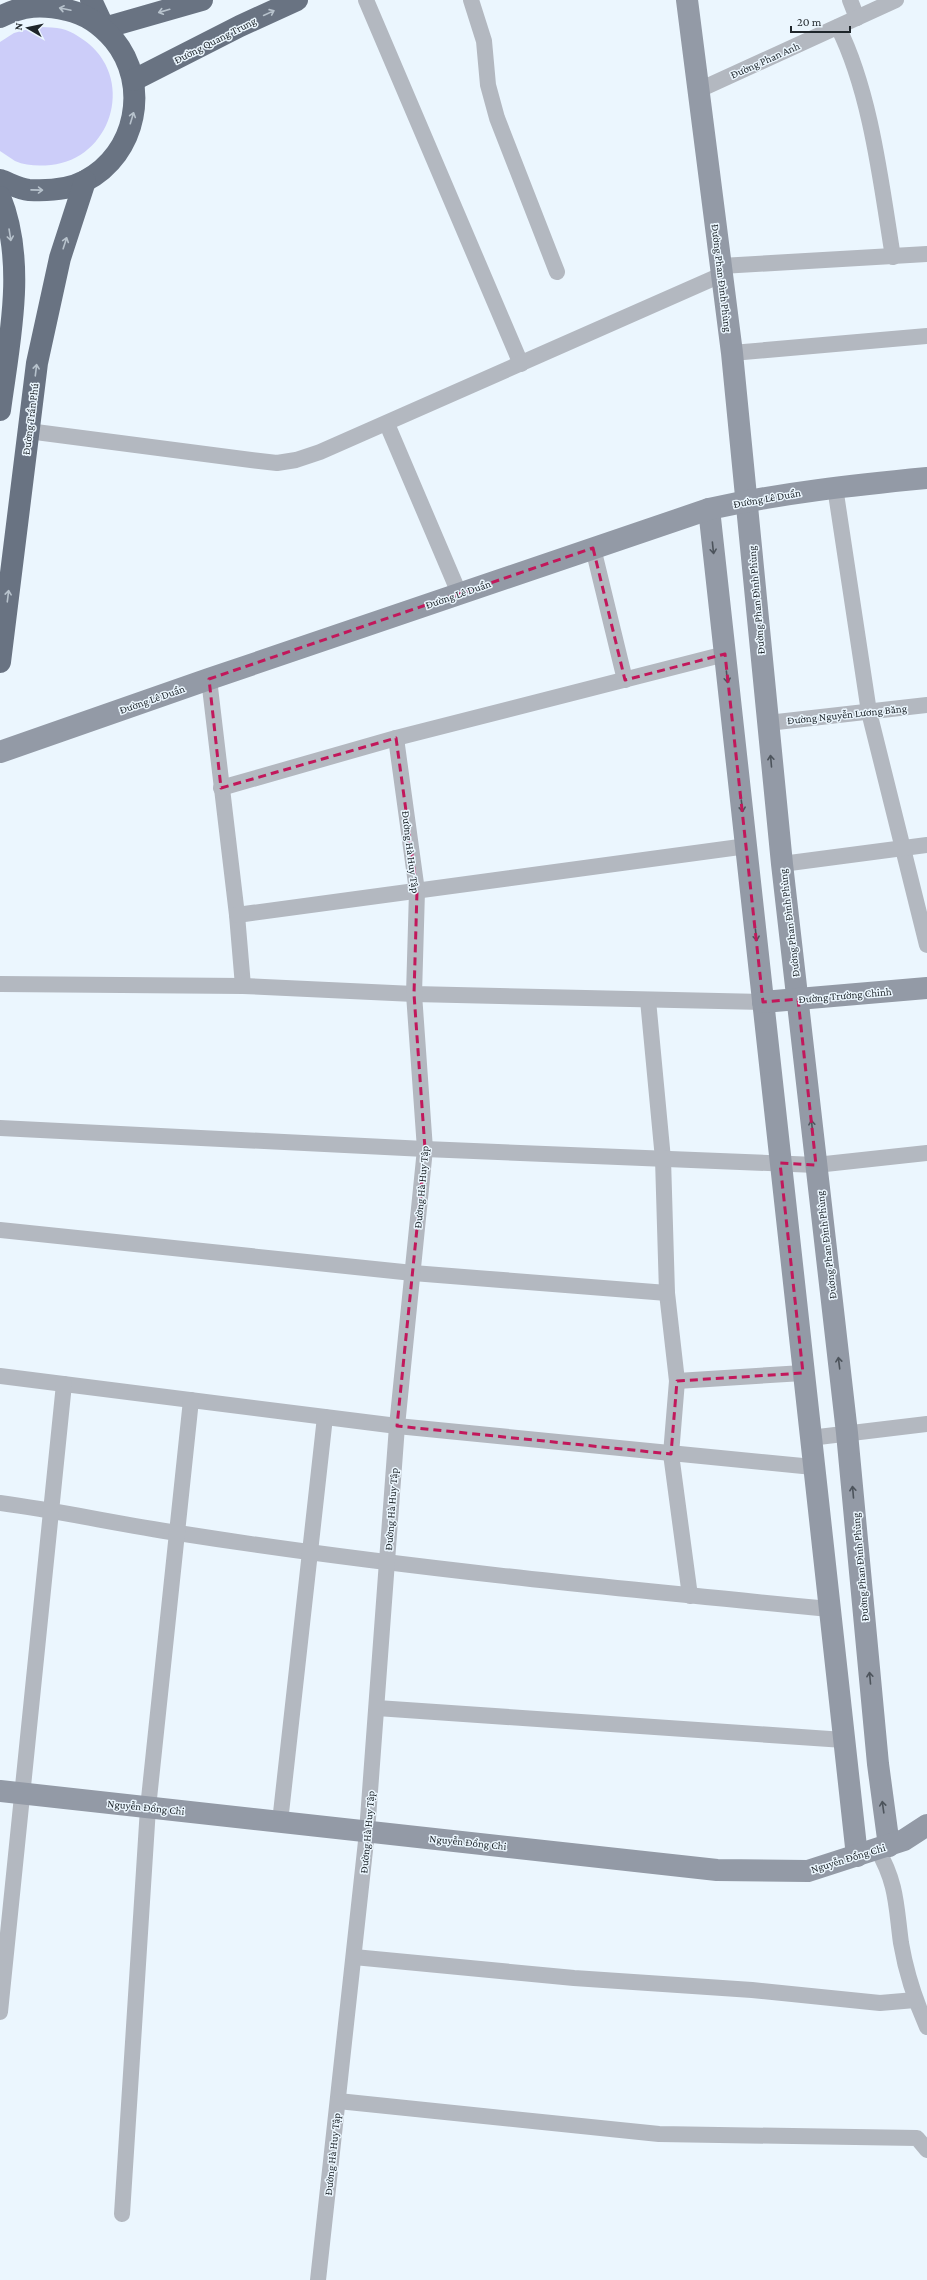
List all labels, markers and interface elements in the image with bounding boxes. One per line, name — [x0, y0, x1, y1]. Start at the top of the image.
one-way arrow — [58, 4, 71, 12]
north arrow — [8, 8, 48, 48]
one-way arrow — [158, 8, 171, 15]
scale bar — [791, 8, 850, 34]
one-way arrow — [263, 9, 275, 16]
street label: Đường Quang Trung — [172, 14, 259, 67]
text: 20 m — [797, 15, 822, 29]
text: N — [12, 21, 25, 31]
street label: Đường Phan Anh — [729, 39, 802, 82]
one-way arrow — [129, 112, 136, 125]
one-way arrow — [30, 186, 43, 194]
street label: Đường Phan Đình Phùng — [708, 223, 735, 334]
one-way arrow — [6, 228, 14, 241]
one-way arrow — [62, 237, 69, 250]
one-way arrow — [32, 364, 40, 377]
street label: Đường Trần Phú — [20, 382, 41, 456]
street label: Đường Lê Duẩn — [732, 486, 802, 511]
one-way arrow — [709, 541, 717, 554]
street label: Đường Phan Đình Phùng — [745, 544, 768, 655]
street label: Đường Lê Duẩn — [424, 577, 493, 612]
one-way arrow — [4, 590, 12, 603]
one-way arrow — [723, 670, 731, 683]
street label: Đường Lê Duẩn — [118, 682, 187, 717]
street label: Đường Nguyễn Lương Băng — [787, 702, 908, 727]
one-way arrow — [767, 755, 775, 768]
one-way arrow — [738, 799, 746, 812]
street label: Đường Hà Huy Tập — [399, 810, 422, 894]
street label: Đường Phan Đình Phùng — [776, 867, 803, 978]
one-way arrow — [752, 928, 760, 941]
street label: Đường Trường Chinh — [798, 985, 892, 1006]
one-way arrow — [808, 1120, 816, 1133]
street label: Đường Hà Huy Tập — [411, 1145, 432, 1229]
street label: Đường Phan Đình Phùng — [813, 1189, 840, 1300]
one-way arrow — [836, 1357, 843, 1370]
street label: Đường Hà Huy Tập — [382, 1467, 401, 1551]
one-way arrow — [849, 1486, 857, 1499]
street label: Đường Phan Đình Phùng — [849, 1511, 872, 1622]
one-way arrow — [866, 1672, 874, 1685]
street label: Đường Hà Huy Tập — [357, 1790, 378, 1874]
street label: Nguyễn Đổng Chi — [107, 1797, 185, 1818]
one-way arrow — [880, 1801, 887, 1814]
street label: Nguyễn Đổng Chi — [429, 1832, 507, 1853]
street label: Nguyễn Đổng Chi — [809, 1841, 887, 1876]
street label: Đường Hà Huy Tập — [322, 2112, 343, 2196]

